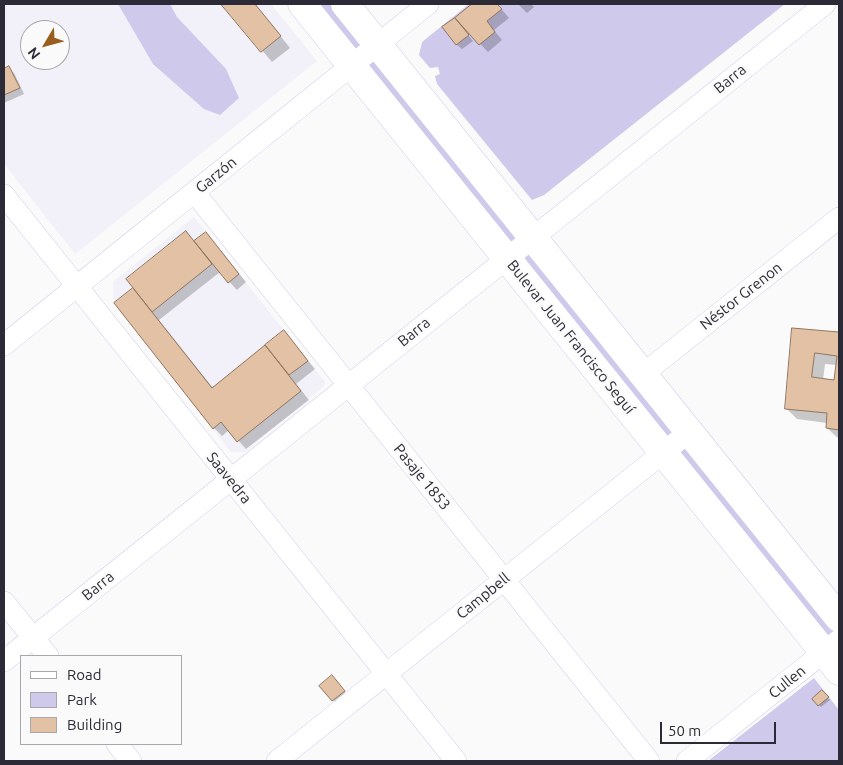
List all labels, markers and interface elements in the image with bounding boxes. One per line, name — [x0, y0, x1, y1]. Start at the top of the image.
north arrow — [20, 20, 70, 70]
text: N — [24, 44, 43, 62]
street label: Barra — [710, 61, 750, 97]
street label: Garzón — [192, 153, 240, 197]
street label: Bulevar Juan Francisco Seguí — [503, 256, 639, 418]
street label: Néstor Grenon — [696, 258, 786, 334]
street label: Barra — [394, 314, 434, 350]
street label: Pasaje 1853 — [390, 440, 454, 514]
street label: Saavedra — [203, 449, 255, 507]
street label: Barra — [78, 568, 118, 604]
street label: Campbell — [453, 569, 513, 623]
legend — [20, 655, 182, 745]
street label: Cullen — [765, 662, 809, 702]
text: Road — [67, 666, 102, 683]
text: Park — [67, 691, 97, 708]
scale bar — [663, 712, 779, 744]
text: Building — [67, 716, 122, 733]
text: 50 m — [668, 722, 701, 739]

